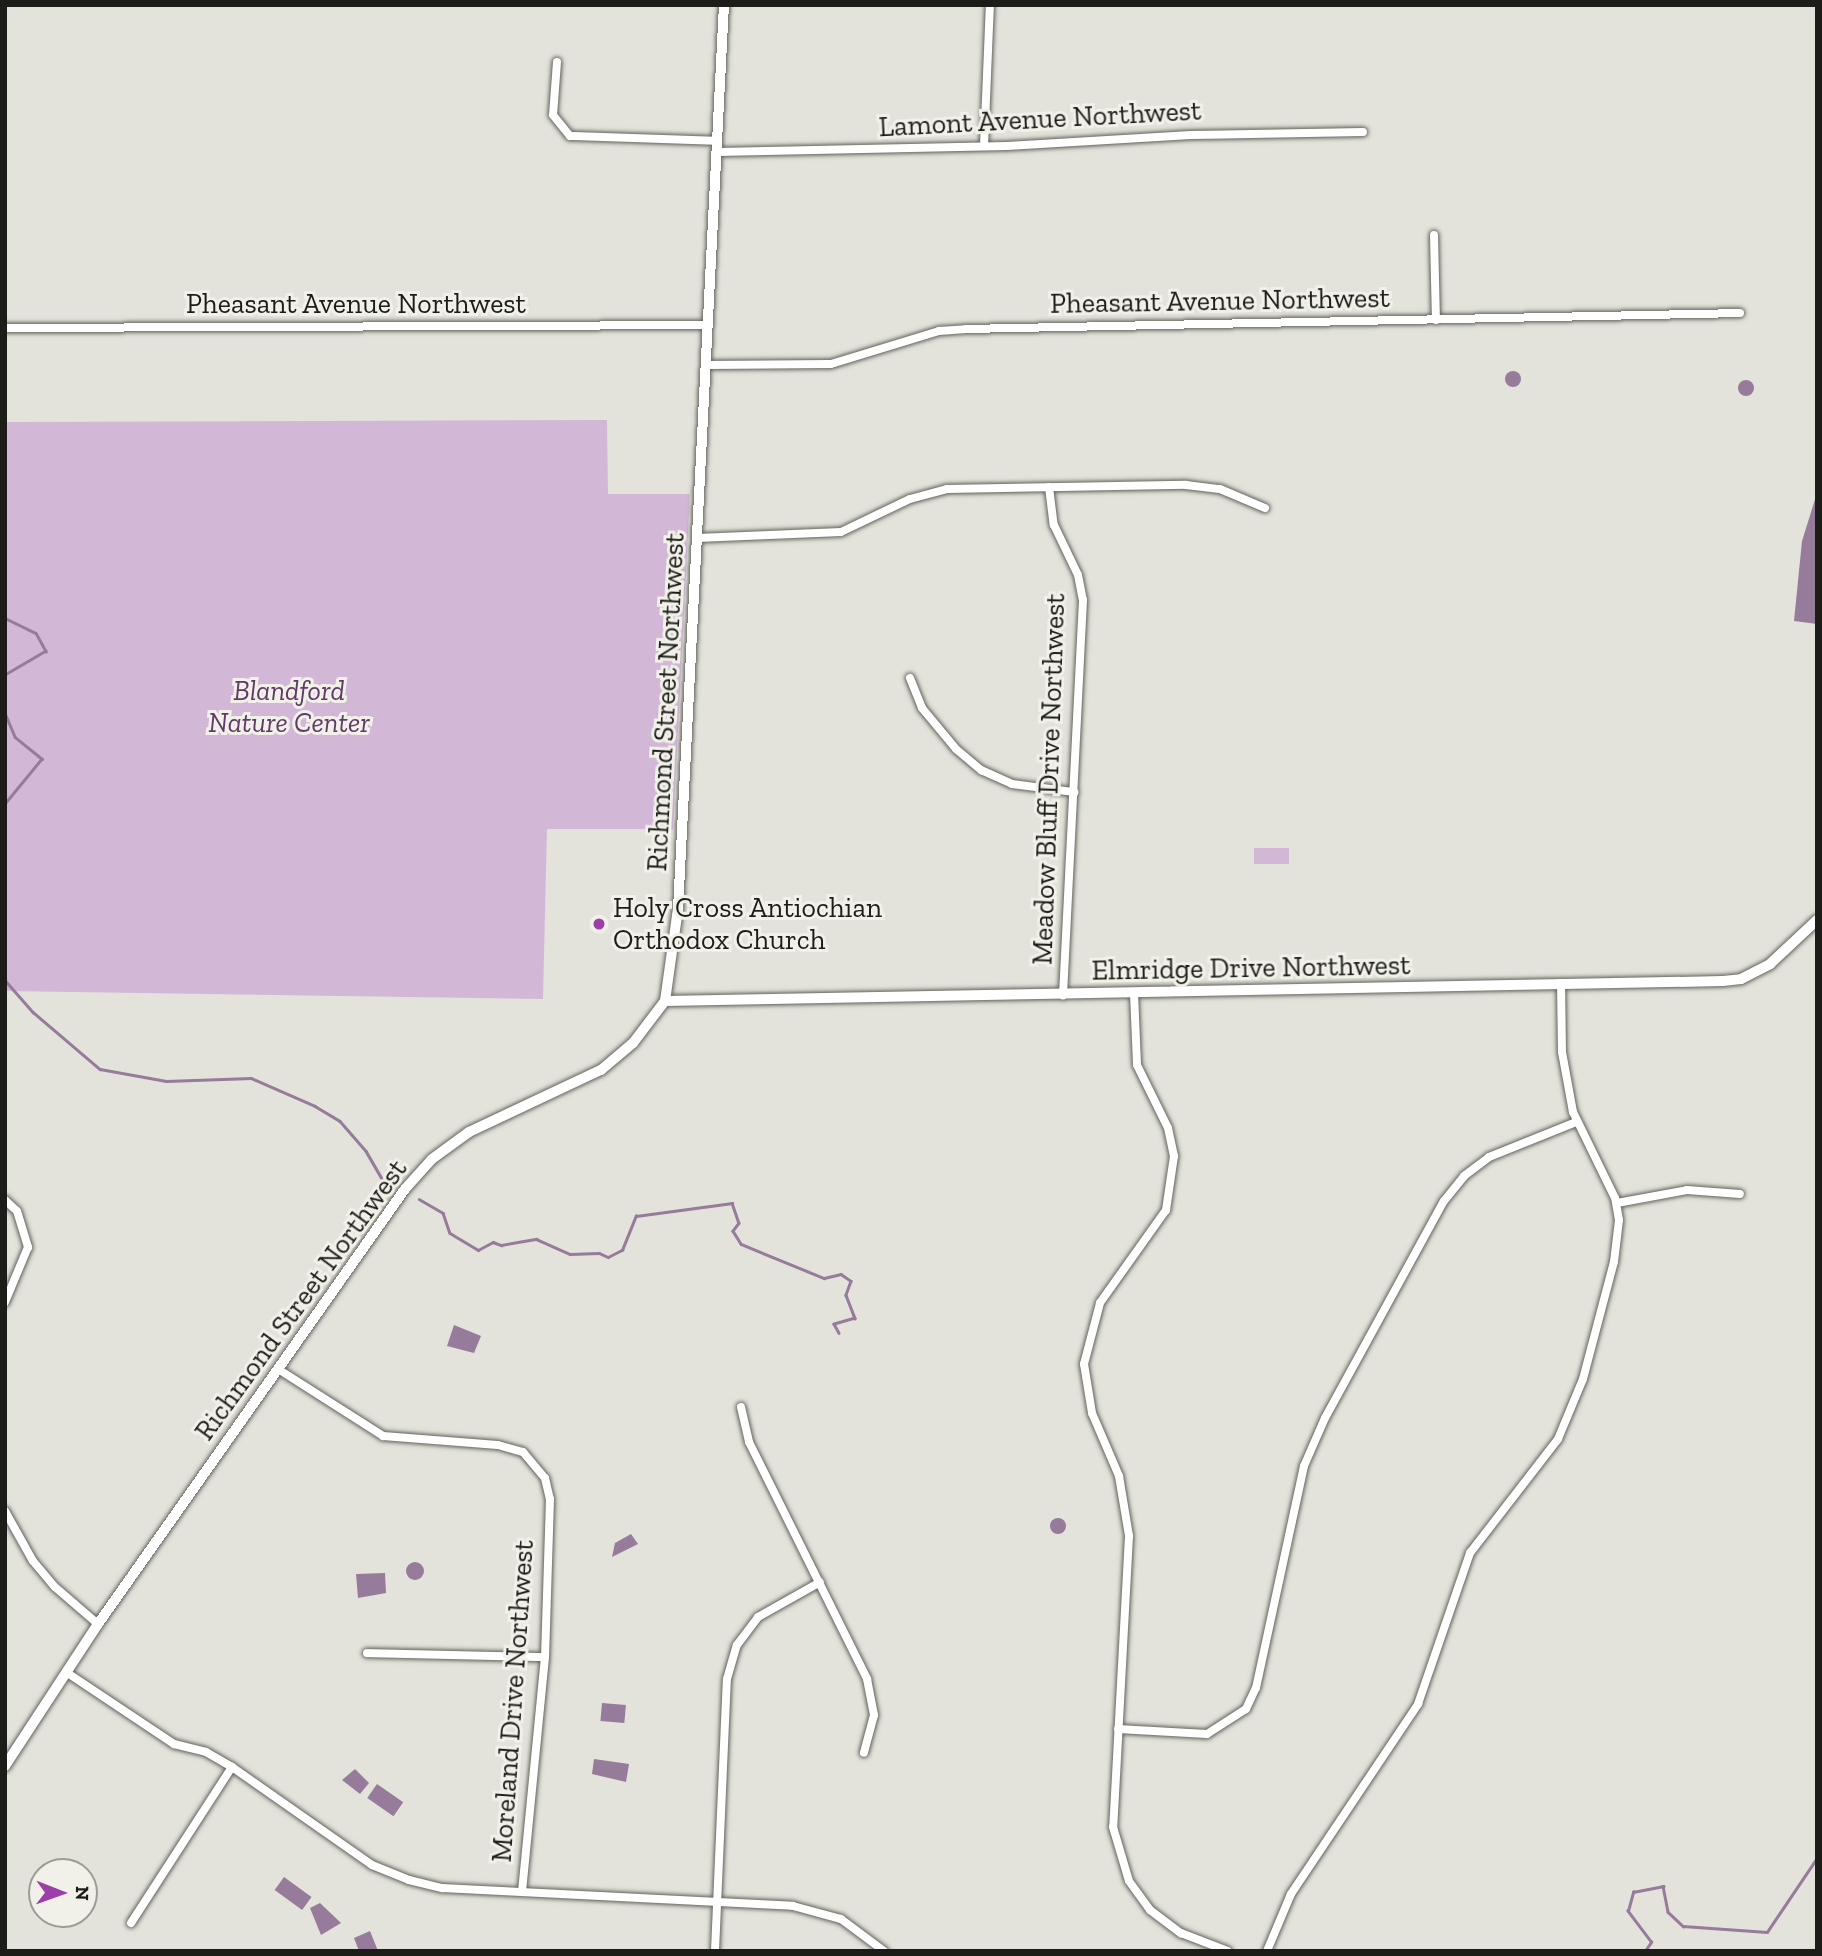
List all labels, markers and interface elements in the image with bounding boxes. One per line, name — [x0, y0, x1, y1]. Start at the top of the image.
street label: Lamont Avenue Northwest — [877, 94, 1203, 144]
street label: Pheasant Avenue Northwest — [1049, 281, 1391, 321]
street label: Pheasant Avenue Northwest — [186, 287, 526, 321]
street label: Richmond Street Northwest — [640, 532, 692, 872]
street label: Meadow Bluff Drive Northwest — [1026, 592, 1072, 966]
park label: Blandford Nature Center — [208, 674, 370, 740]
place label: Holy Cross Antiochian Orthodox Church — [613, 891, 884, 957]
marker: Holy Cross Antiochian Orthodox Church — [591, 916, 607, 932]
street label: Elmridge Drive Northwest — [1091, 948, 1411, 988]
street label: Richmond Street Northwest — [188, 1153, 414, 1447]
street label: Moreland Drive Northwest — [485, 1539, 541, 1863]
north arrow — [28, 1858, 98, 1928]
text: N — [71, 1886, 94, 1901]

